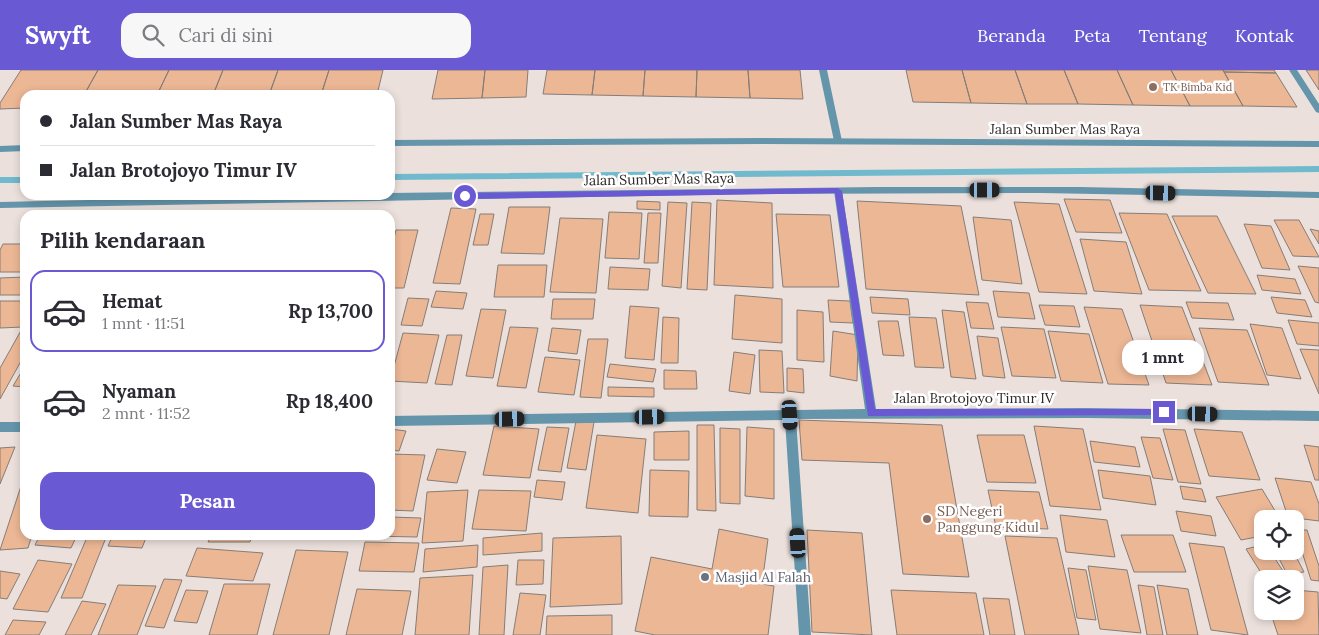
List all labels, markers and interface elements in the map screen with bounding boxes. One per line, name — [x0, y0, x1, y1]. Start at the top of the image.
search box — [121, 13, 471, 58]
text: Swyft — [25, 20, 91, 51]
icon: search — [139, 21, 167, 49]
text: Cari di sini — [179, 23, 273, 47]
text: Beranda — [977, 24, 1046, 47]
text: Peta — [1074, 24, 1110, 47]
text: Tentang — [1138, 24, 1207, 47]
text: Kontak — [1235, 24, 1294, 47]
place label: TK Bimba Kid — [1163, 80, 1233, 94]
marker: TK Bimba Kid — [1147, 81, 1159, 93]
text: Jalan Sumber Mas Raya — [70, 109, 282, 133]
street label: Jalan Sumber Mas Raya — [989, 120, 1140, 138]
text: Jalan Brotojoyo Timur IV — [70, 158, 297, 182]
street label: Jalan Sumber Mas Raya — [583, 169, 734, 189]
car — [970, 183, 1000, 198]
route start — [454, 185, 476, 207]
car — [1145, 185, 1176, 201]
text: Pilih kendaraan — [40, 226, 205, 254]
icon: car — [42, 289, 87, 334]
text: Hemat — [102, 289, 162, 313]
text: Rp 13,700 — [288, 299, 373, 323]
text: 1 mnt · 11:51 — [102, 313, 185, 333]
callout: 1 mnt — [1123, 340, 1205, 374]
text: 1 mnt — [1142, 347, 1184, 367]
icon: car — [42, 379, 87, 424]
text: Nyaman — [102, 379, 176, 403]
text: Rp 18,400 — [286, 389, 373, 413]
street label: Jalan Brotojoyo Timur IV — [893, 389, 1055, 407]
car — [781, 400, 798, 430]
route end — [1153, 401, 1175, 423]
text: 2 mnt · 11:52 — [102, 403, 190, 423]
car — [1187, 406, 1218, 422]
car — [634, 409, 665, 425]
car — [494, 411, 525, 427]
button: Pesan — [40, 472, 375, 530]
place label: SD Negeri Panggung Kidul — [937, 502, 1039, 536]
map controls — [1254, 510, 1304, 620]
button: locate — [1254, 510, 1304, 560]
marker: SD Negeri Panggung Kidul — [921, 513, 933, 525]
car — [789, 528, 806, 558]
place label: Masjid Al Falah — [715, 568, 811, 586]
button: layers — [1254, 570, 1304, 620]
marker: Masjid Al Falah — [699, 571, 711, 583]

